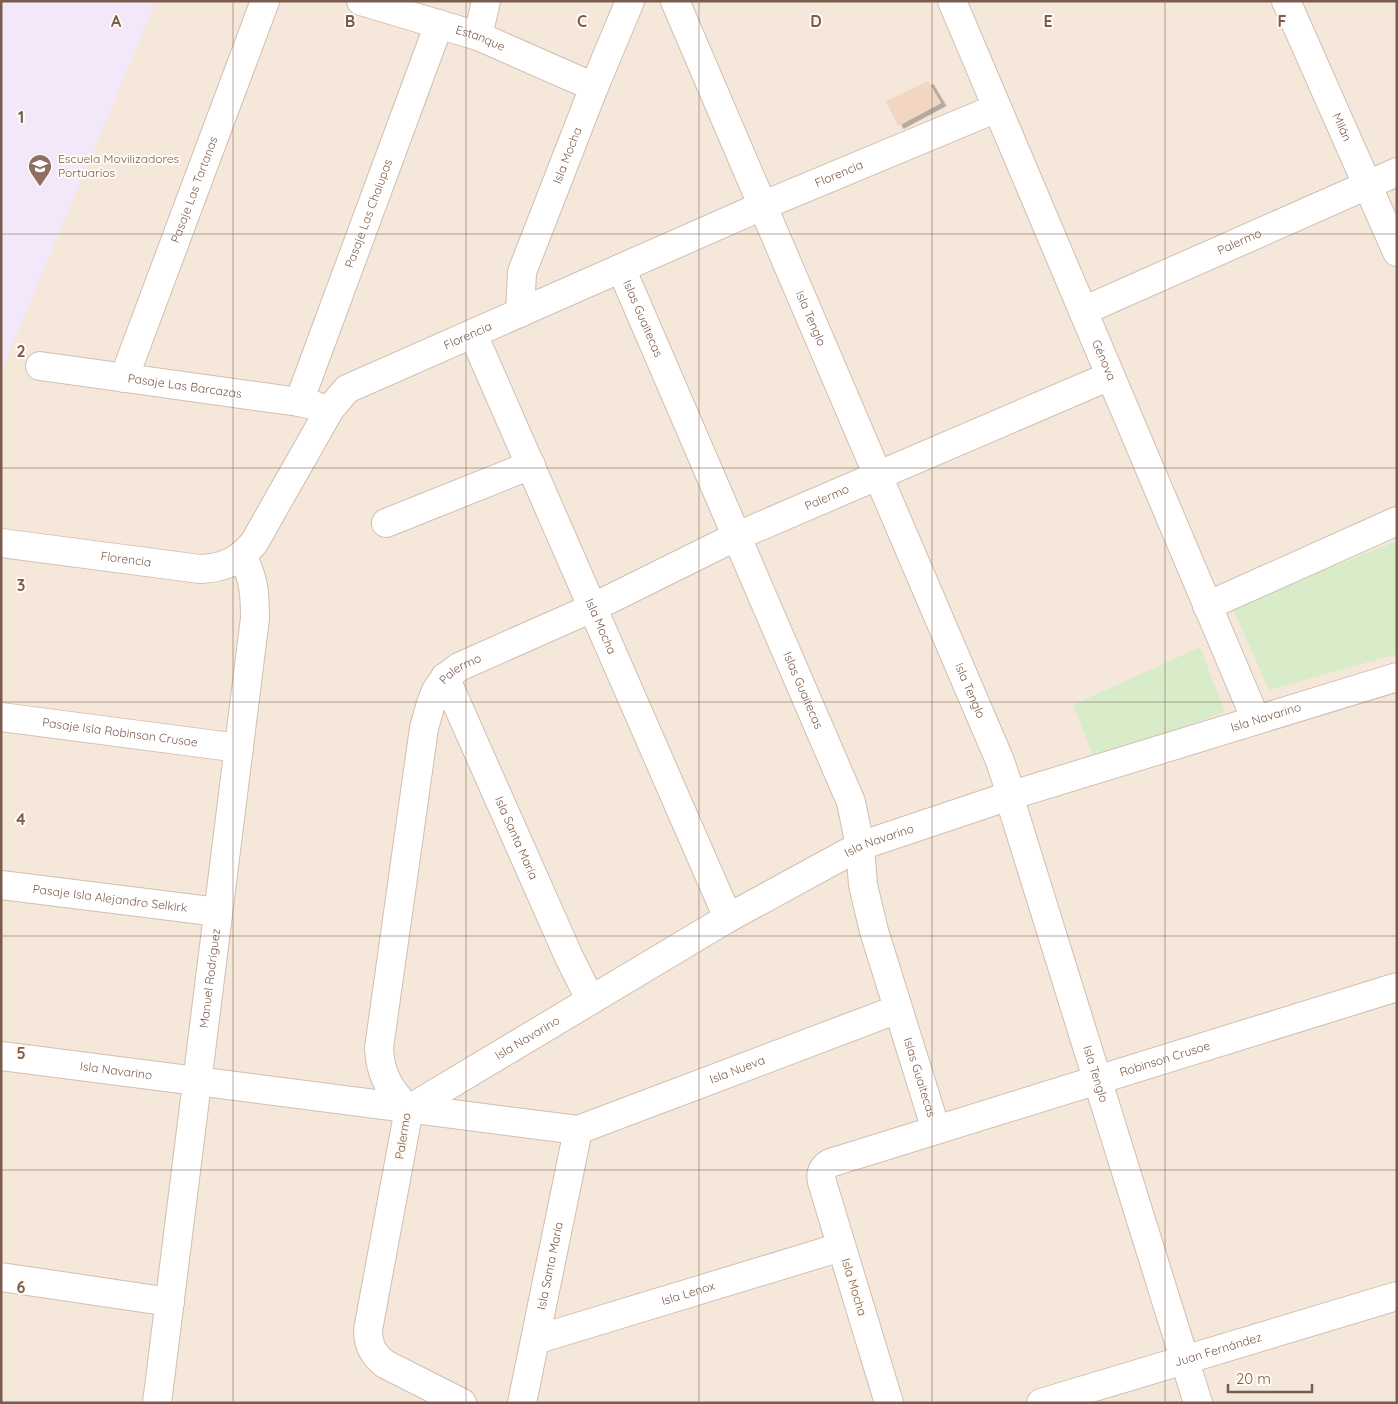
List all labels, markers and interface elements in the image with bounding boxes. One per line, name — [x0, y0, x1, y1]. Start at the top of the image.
text: A — [111, 11, 122, 31]
text: B — [345, 11, 355, 31]
text: C — [577, 11, 587, 31]
text: D — [810, 11, 822, 31]
text: E — [1043, 11, 1053, 31]
text: F — [1278, 11, 1287, 31]
street label: Estanque — [454, 22, 508, 54]
text: 1 — [18, 107, 24, 127]
street label: Milán — [1329, 110, 1355, 144]
street label: Isla Mocha — [549, 125, 585, 186]
street label: Pasaje Las Tartanas — [167, 134, 221, 245]
place label: Escuela Movilizadores Portuarios — [58, 151, 180, 180]
school or university icon: Escuela Movilizadores Portuarios — [27, 153, 53, 187]
street label: Pasaje Las Chalupas — [341, 156, 395, 270]
street label: Florencia — [812, 157, 865, 190]
street label: Palermo — [1215, 225, 1264, 258]
street label: Islas Guaitecas — [620, 277, 667, 360]
street label: Isla Tenglo — [793, 288, 830, 348]
street label: Florencia — [441, 318, 494, 352]
street label: Génova — [1089, 337, 1120, 383]
text: 2 — [16, 341, 26, 361]
street label: Pasaje Las Barcazas — [127, 370, 243, 401]
street label: Palermo — [802, 481, 851, 513]
street label: Florencia — [100, 548, 152, 570]
text: 3 — [17, 575, 25, 595]
street label: Isla Mocha — [582, 596, 620, 656]
street label: Islas Guaitecas — [780, 649, 827, 732]
street label: Palermo — [436, 650, 483, 687]
street label: Isla Tenglo — [952, 660, 989, 720]
street label: Isla Navarino — [1229, 699, 1303, 735]
street label: Pasaje Isla Robinson Crusoe — [41, 714, 199, 750]
street label: Isla Santa María — [492, 794, 542, 882]
text: 4 — [16, 809, 26, 829]
street label: Isla Navarino — [842, 821, 916, 860]
street label: Pasaje Isla Alejandro Selkirk — [32, 881, 188, 915]
street label: Manuel Rodríguez — [196, 927, 223, 1029]
street label: Isla Navarino — [492, 1013, 562, 1063]
street label: Islas Guaitecas — [901, 1036, 940, 1119]
street label: Robinson Crusoe — [1118, 1037, 1212, 1080]
text: 5 — [16, 1043, 26, 1063]
street label: Isla Tenglo — [1080, 1043, 1112, 1104]
street label: Isla Nueva — [707, 1052, 767, 1087]
street label: Isla Navarino — [79, 1058, 153, 1082]
street label: Palermo — [391, 1112, 414, 1160]
street label: Isla Santa María — [533, 1221, 566, 1311]
street label: Isla Mocha — [839, 1256, 870, 1317]
text: 6 — [17, 1277, 26, 1297]
street label: Isla Lenox — [659, 1278, 717, 1308]
street label: Juan Fernández — [1173, 1329, 1264, 1369]
scale bar — [1228, 1362, 1312, 1394]
text: 20 m — [1236, 1369, 1271, 1388]

